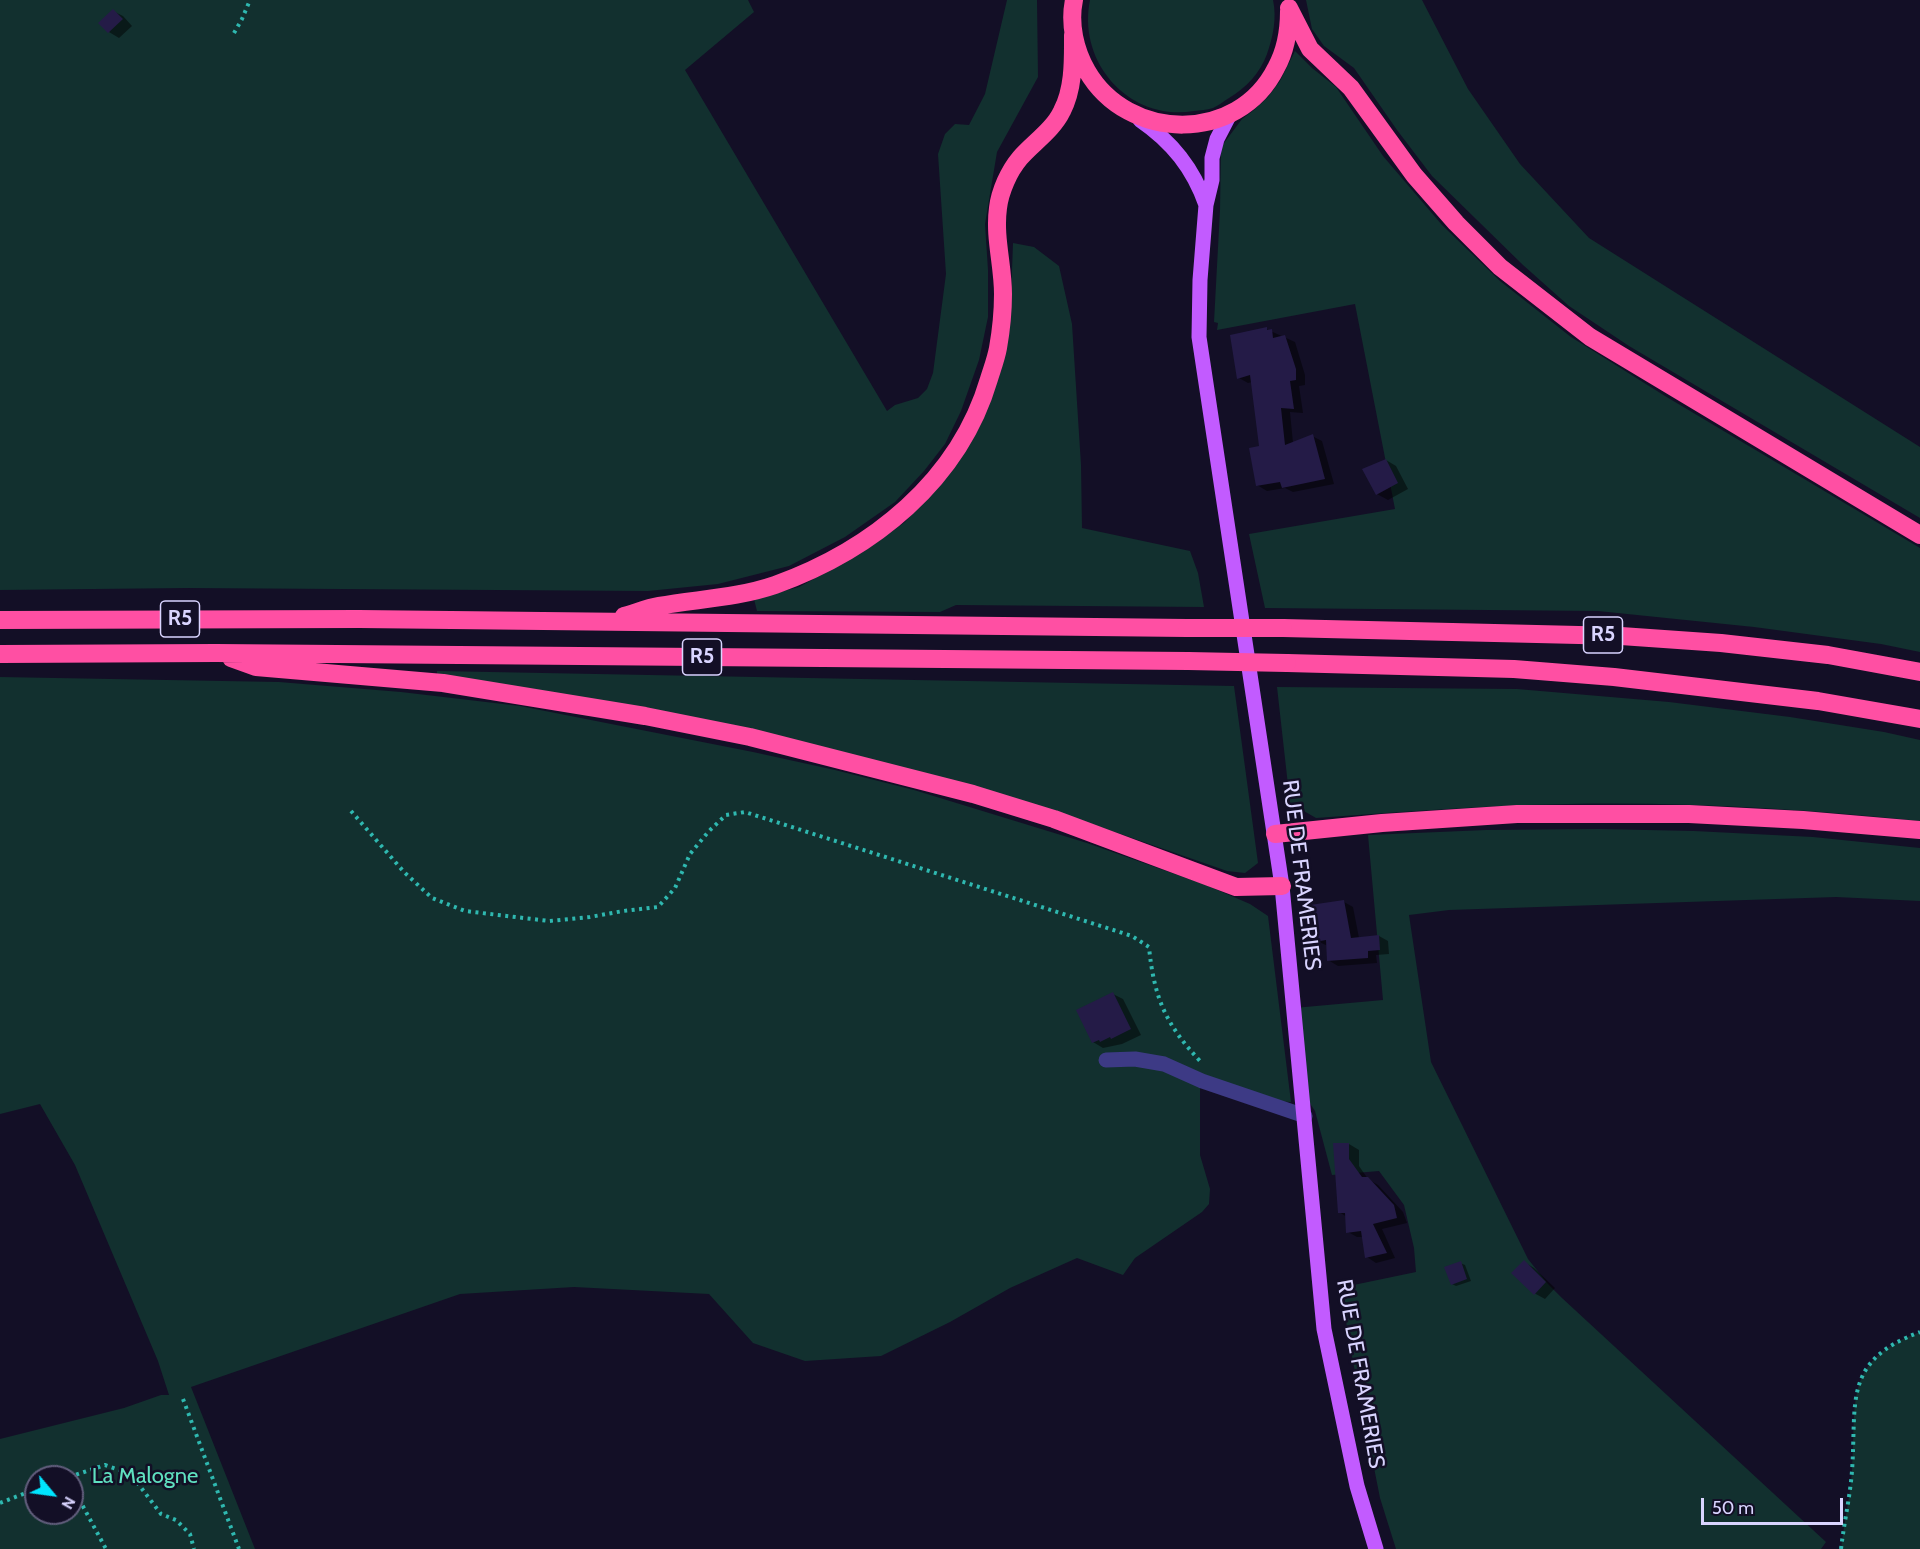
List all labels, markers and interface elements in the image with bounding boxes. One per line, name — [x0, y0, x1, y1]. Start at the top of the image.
road number: R5 — [160, 601, 200, 637]
road number: R5 — [1584, 617, 1622, 653]
road number: R5 — [682, 639, 722, 675]
street label: RUE DE FRAMERIES — [1276, 778, 1326, 972]
street label: RUE DE FRAMERIES — [1330, 1277, 1390, 1471]
park label: La Malogne — [92, 1464, 198, 1490]
north arrow — [24, 1465, 84, 1525]
scale bar — [1704, 1486, 1846, 1524]
text: N — [57, 1493, 79, 1513]
text: 50 m — [1712, 1497, 1754, 1519]

